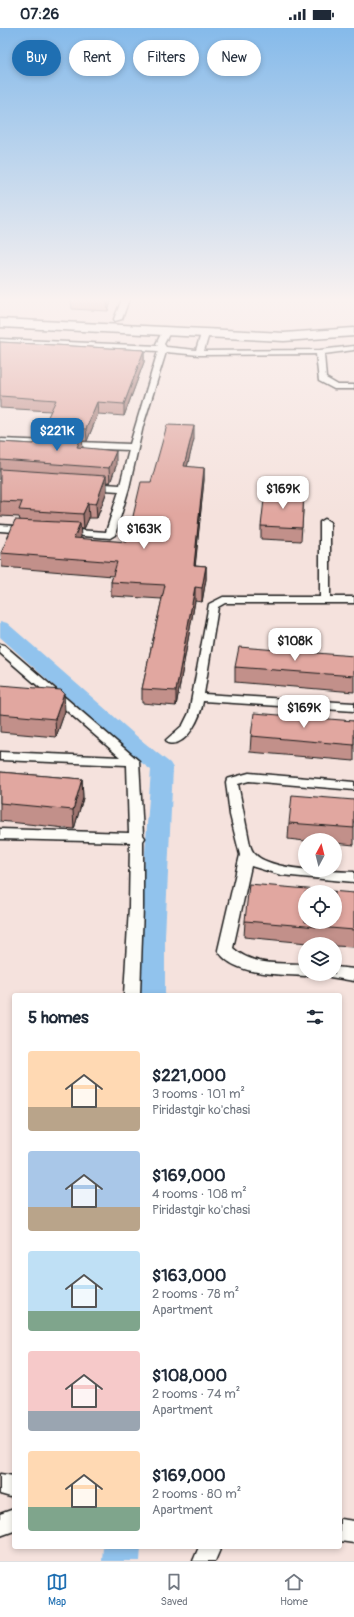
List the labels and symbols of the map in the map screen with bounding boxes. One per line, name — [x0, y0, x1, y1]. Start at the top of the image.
pin: $221K — [29, 418, 85, 452]
pin: $169K — [255, 476, 311, 510]
pin: $163K — [116, 516, 172, 550]
pin: $108K — [267, 628, 323, 662]
pin: $169K — [276, 695, 332, 729]
north arrow — [298, 833, 342, 877]

